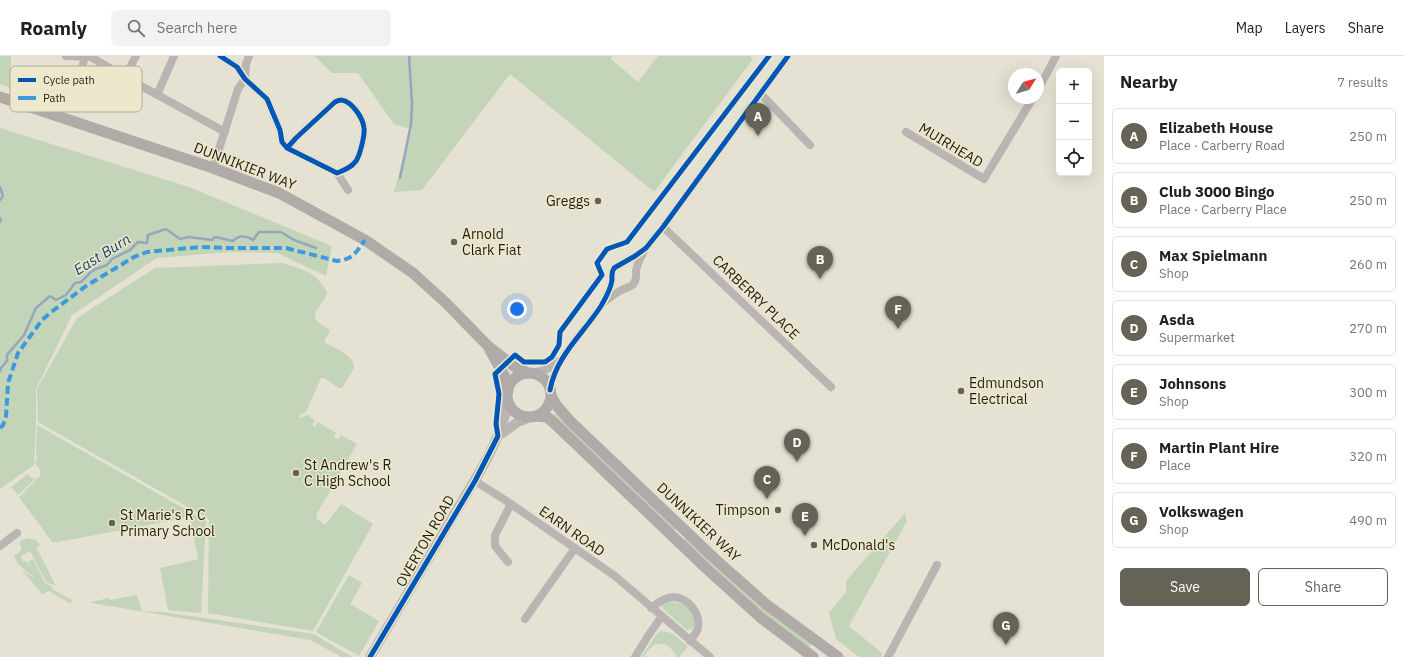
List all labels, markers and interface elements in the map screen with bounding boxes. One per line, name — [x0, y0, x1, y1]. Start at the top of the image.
search box — [111, 10, 391, 46]
text: Roamly — [20, 16, 87, 40]
icon: search — [125, 17, 147, 39]
text: Search here — [157, 18, 237, 37]
text: Map — [1236, 19, 1263, 37]
text: Layers — [1285, 19, 1326, 37]
text: Share — [1348, 19, 1384, 37]
legend — [10, 66, 142, 112]
north arrow — [1008, 68, 1044, 104]
map controls — [1056, 68, 1092, 176]
button: + — [1056, 68, 1092, 104]
text: Nearby — [1120, 71, 1178, 93]
text: Cycle path — [43, 73, 95, 87]
text: 7 results — [1337, 74, 1388, 91]
text: Path — [43, 91, 66, 105]
pin: A — [745, 103, 771, 136]
button: − — [1056, 104, 1092, 140]
text: Elizabeth House — [1159, 118, 1273, 137]
street label: MUIRHEAD — [916, 119, 986, 171]
text: A — [1130, 128, 1138, 145]
text: 250 m — [1349, 128, 1387, 145]
text: Place · Carberry Road — [1159, 137, 1285, 154]
street label: DUNNIKIER WAY — [191, 138, 299, 194]
button: locate — [1056, 140, 1092, 176]
text: Club 3000 Bingo — [1159, 182, 1274, 201]
place label: Greggs — [546, 192, 590, 210]
text: B — [1130, 192, 1138, 209]
text: 250 m — [1349, 192, 1387, 209]
marker: Greggs — [593, 196, 603, 206]
text: Place · Carberry Place — [1159, 201, 1287, 218]
place label: Arnold Clark Fiat — [462, 225, 522, 259]
water label: East Burn — [70, 229, 134, 279]
marker: Arnold Clark Fiat — [449, 237, 459, 247]
pin: B — [807, 246, 833, 279]
text: Max Spielmann — [1159, 246, 1267, 265]
street label: CARBERRY PLACE — [709, 251, 803, 343]
text: C — [1130, 256, 1138, 273]
text: 260 m — [1349, 256, 1387, 273]
text: Shop — [1159, 265, 1189, 282]
pin: F — [885, 296, 911, 329]
your location — [507, 299, 527, 319]
text: Asda — [1159, 310, 1195, 329]
text: D — [1129, 320, 1139, 337]
text: 270 m — [1349, 320, 1387, 337]
text: Supermarket — [1159, 329, 1235, 346]
place label: Edmundson Electrical — [969, 374, 1044, 408]
text: Johnsons — [1159, 374, 1226, 393]
text: E — [1130, 384, 1138, 401]
text: 300 m — [1349, 384, 1387, 401]
marker: Edmundson Electrical — [956, 386, 966, 396]
text: Shop — [1159, 393, 1189, 410]
pin: D — [784, 429, 810, 462]
text: Martin Plant Hire — [1159, 438, 1279, 457]
text: F — [1130, 448, 1138, 465]
text: 320 m — [1349, 448, 1387, 465]
place label: St Andrew's R C High School — [304, 456, 392, 490]
text: Place — [1159, 457, 1191, 474]
pin: C — [754, 466, 780, 499]
marker: St Andrew's R C High School — [291, 468, 301, 478]
street label: DUNNIKIER WAY — [653, 479, 745, 566]
street label: OVERTON ROAD — [392, 492, 458, 590]
place label: Timpson — [716, 501, 770, 519]
street label: EARN ROAD — [536, 502, 608, 560]
text: Volkswagen — [1159, 502, 1244, 521]
pin: E — [792, 503, 818, 536]
marker: Timpson — [773, 505, 783, 515]
place label: St Marie's R C Primary School — [120, 506, 215, 540]
text: G — [1129, 512, 1139, 529]
text: 490 m — [1349, 512, 1387, 529]
marker: St Marie's R C Primary School — [107, 518, 117, 528]
text: Shop — [1159, 521, 1189, 538]
place label: McDonald's — [822, 536, 895, 554]
marker: McDonald's — [809, 540, 819, 550]
button: Save — [1120, 568, 1250, 606]
button: Share — [1258, 568, 1388, 606]
pin: G — [993, 612, 1019, 645]

